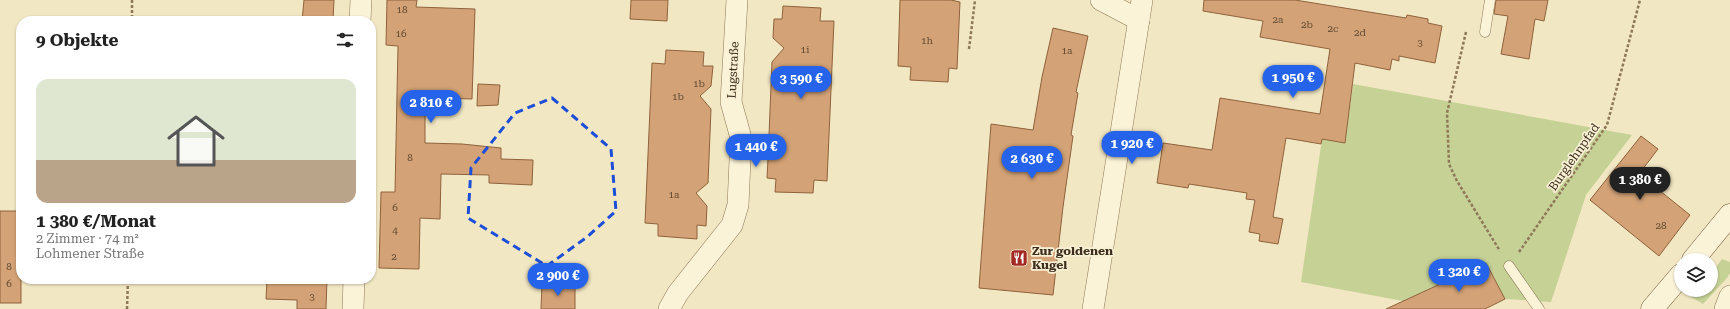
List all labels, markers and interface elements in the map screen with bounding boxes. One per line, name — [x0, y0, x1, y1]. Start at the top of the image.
house number: 18 — [396, 4, 408, 15]
house number: 2a — [1272, 14, 1284, 25]
house number: 2b — [1301, 19, 1313, 30]
house number: 2c — [1327, 23, 1339, 34]
house number: 2d — [1354, 27, 1367, 38]
house number: 16 — [395, 28, 407, 39]
icon: filters — [334, 29, 356, 51]
text: 9 Objekte — [36, 30, 118, 50]
house number: 1h — [921, 35, 934, 46]
house number: 3 — [1417, 37, 1423, 48]
street label: Lugstraße — [725, 41, 742, 99]
house number: 1i — [801, 44, 809, 55]
house number: 1a — [1061, 45, 1073, 56]
pin: 1 950 € — [1256, 65, 1330, 99]
pin: 3 590 € — [764, 66, 838, 100]
text: 1 950 € — [1272, 70, 1314, 85]
text: 3 590 € — [780, 71, 822, 86]
house number: 1b — [693, 78, 705, 89]
pin: 2 810 € — [394, 90, 468, 124]
house number: 1b — [672, 91, 684, 102]
text: 2 810 € — [410, 95, 452, 110]
icon: home — [160, 105, 232, 177]
street label: Burglehnpfad — [1546, 120, 1603, 193]
pin: 1 920 € — [1095, 131, 1169, 165]
pin: 1 440 € — [719, 134, 793, 168]
text: 1 920 € — [1111, 136, 1153, 151]
text: 1 440 € — [735, 139, 777, 154]
pin: 2 630 € — [995, 146, 1069, 180]
text: 2 630 € — [1011, 151, 1053, 166]
house number: 8 — [407, 152, 413, 163]
pin: 1 380 € — [1603, 167, 1677, 201]
text: 1 380 € — [1619, 172, 1661, 187]
house number: 1a — [668, 189, 680, 200]
house number: 6 — [392, 202, 398, 213]
text: 1 380 €/Monat — [36, 211, 156, 231]
house number: 28 — [1655, 220, 1667, 231]
house number: 4 — [392, 225, 398, 236]
text: 2 Zimmer · 74 m² — [36, 231, 139, 246]
place label: Zur goldenen Kugel — [1032, 244, 1113, 272]
text: Lohmener Straße — [36, 246, 144, 261]
restaurant icon: Zur goldenen Kugel — [1009, 248, 1029, 268]
house number: 2 — [391, 251, 397, 262]
map controls — [1674, 253, 1718, 297]
button: layers — [1674, 253, 1718, 297]
pin: 1 320 € — [1422, 259, 1496, 293]
house number: 8 — [6, 261, 12, 272]
pin: 2 900 € — [521, 263, 595, 297]
text: 1 320 € — [1438, 264, 1480, 279]
text: 2 900 € — [537, 268, 579, 283]
house number: 6 — [6, 278, 12, 289]
house number: 3 — [309, 291, 315, 302]

